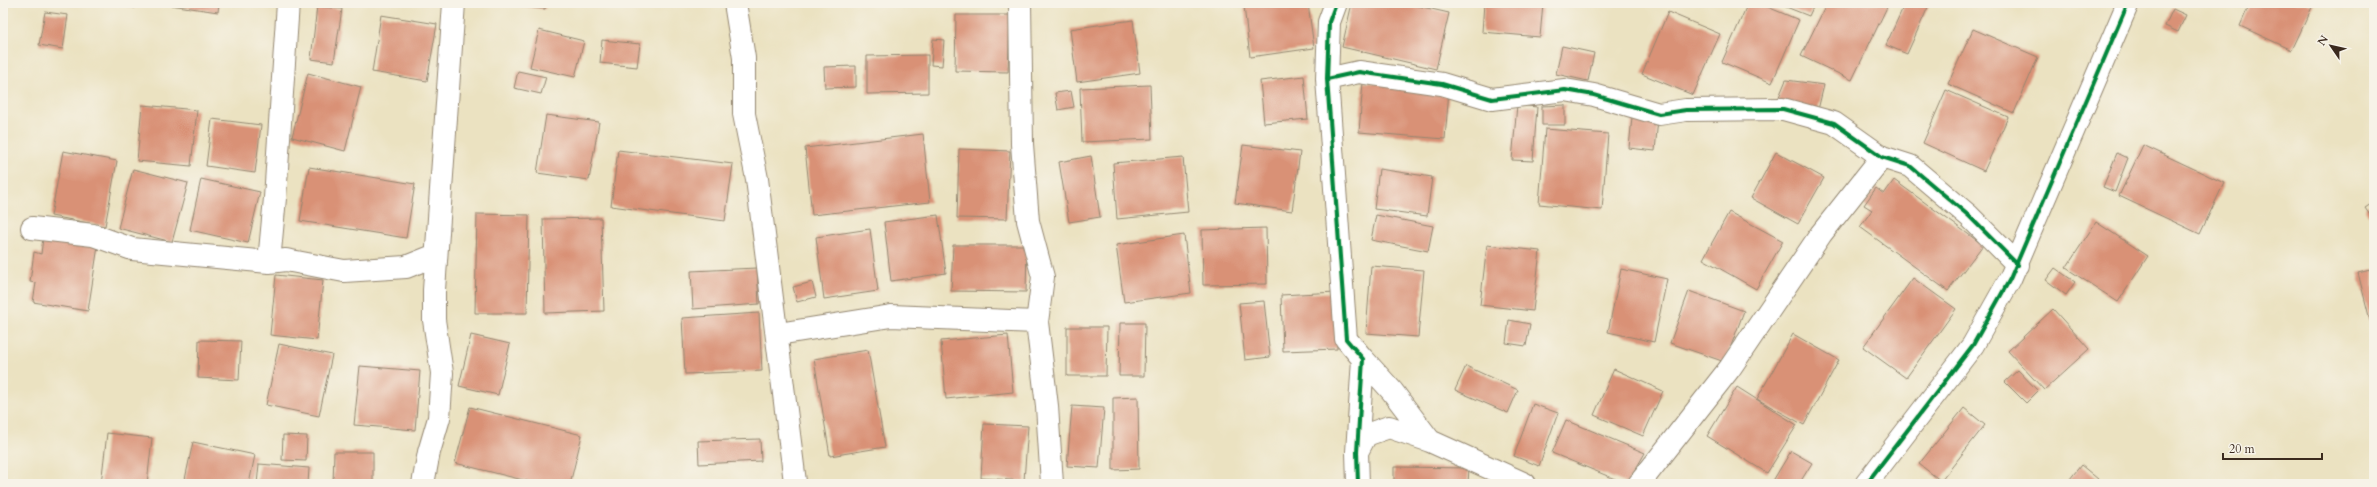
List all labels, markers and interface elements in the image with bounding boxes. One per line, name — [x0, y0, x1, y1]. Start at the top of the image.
north arrow — [2311, 26, 2351, 66]
text: N — [2314, 32, 2332, 49]
scale bar — [2223, 435, 2322, 461]
text: 20 m — [2229, 441, 2256, 457]

